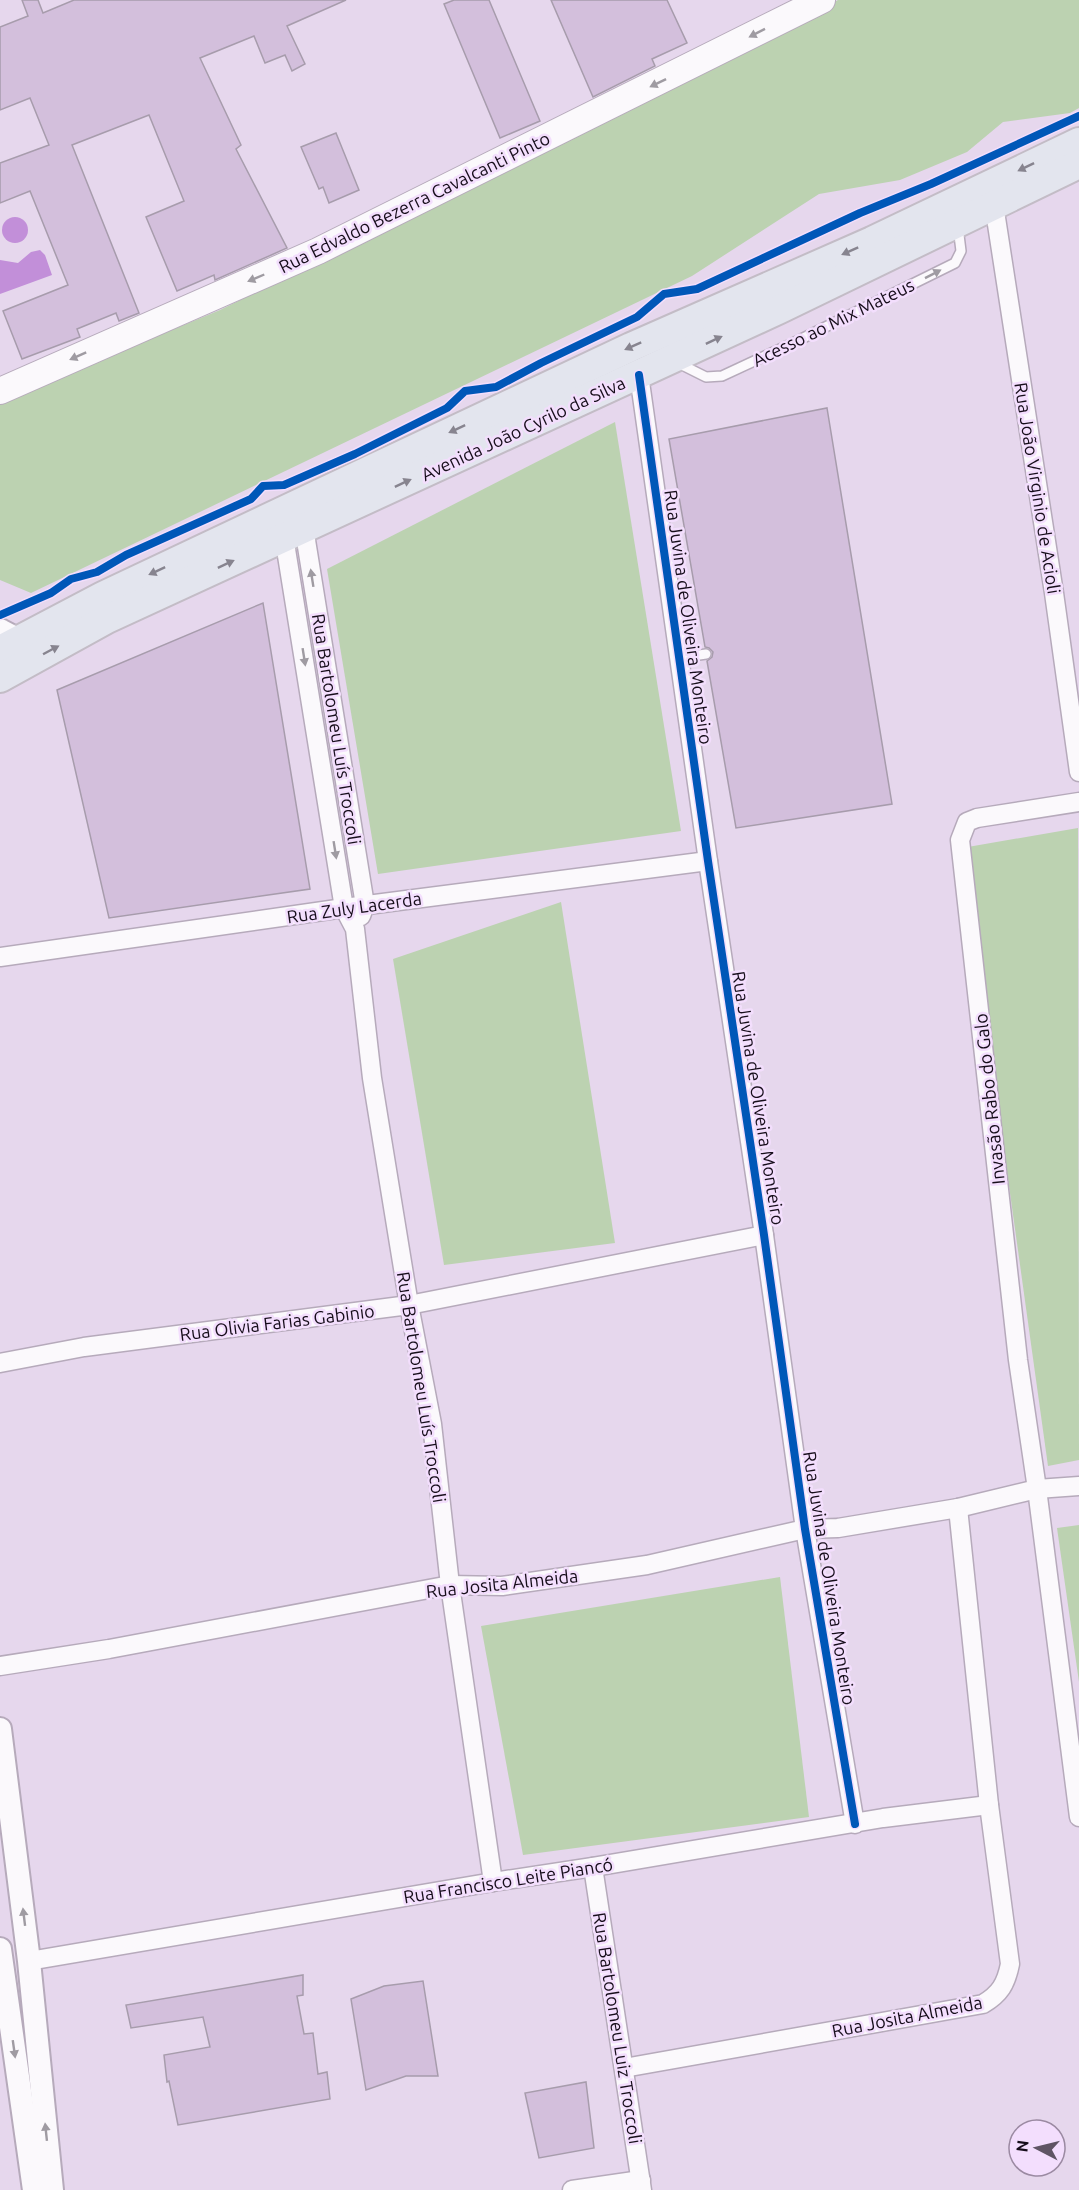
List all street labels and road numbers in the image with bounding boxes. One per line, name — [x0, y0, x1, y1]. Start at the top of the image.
street label: Rua Edvaldo Bezerra Cavalcanti Pinto — [275, 127, 553, 277]
street label: Acesso ao Mix Mateus — [749, 274, 917, 370]
street label: Avenida João Cyrilo da Silva — [418, 372, 628, 484]
street label: Rua João Virginio de Acioli — [1011, 381, 1065, 595]
street label: Rua Juvina de Oliveira Monteiro — [661, 488, 717, 746]
street label: Rua Bartolomeu Luís Troccoli — [309, 612, 365, 846]
street label: Rua Zuly Lacerda — [285, 888, 423, 926]
street label: Rua Juvina de Oliveira Monteiro — [729, 970, 789, 1226]
street label: Invasão Rabo do Galo — [970, 1013, 1008, 1185]
street label: Rua Bartolomeu Luís Troccoli — [394, 1270, 450, 1504]
street label: Rua Olivia Farias Gabinio — [178, 1300, 376, 1344]
street label: Rua Juvina de Oliveira Monteiro — [800, 1450, 860, 1706]
street label: Rua Josita Almeida — [425, 1565, 579, 1601]
street label: Rua Francisco Leite Piancó — [402, 1854, 614, 1906]
street label: Rua Bartolomeu Luiz Troccoli — [590, 1911, 646, 2145]
street label: Rua Josita Almeida — [830, 1992, 984, 2040]

